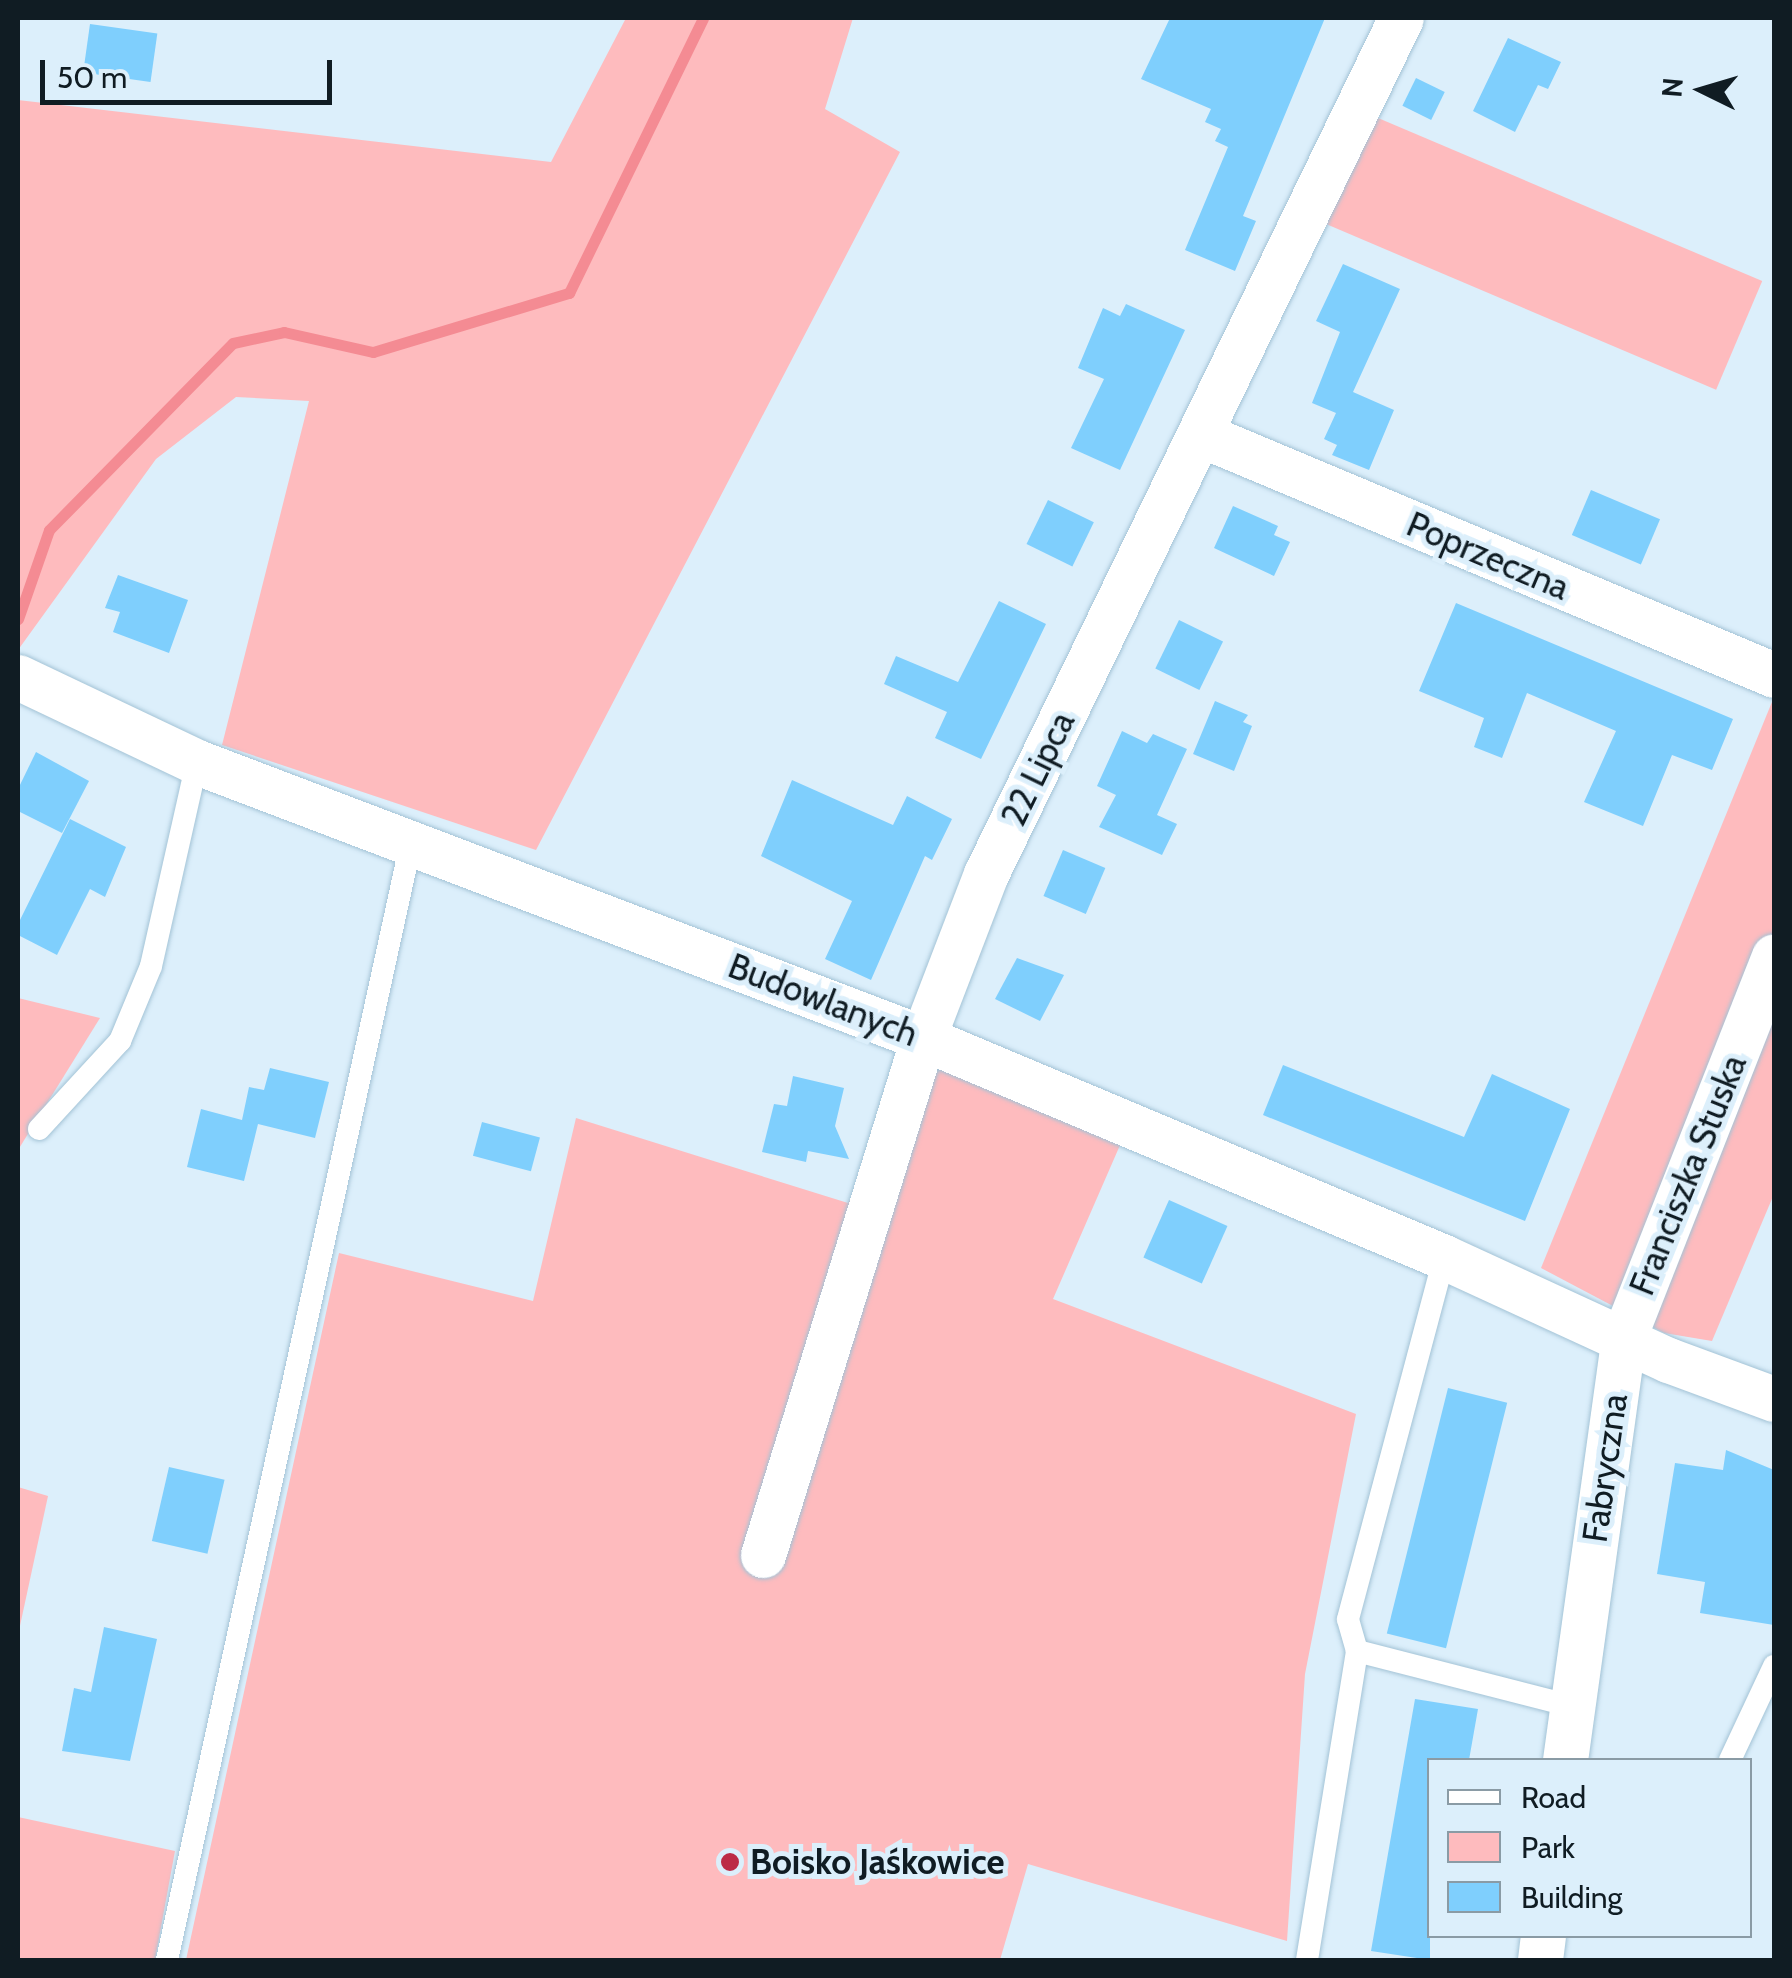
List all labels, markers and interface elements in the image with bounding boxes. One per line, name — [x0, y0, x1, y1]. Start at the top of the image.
scale bar — [45, 40, 338, 102]
north arrow — [1652, 40, 1752, 140]
text: 50 m — [57, 59, 127, 96]
text: N — [1654, 76, 1690, 99]
street label: Poprzeczna — [1401, 503, 1575, 609]
street label: 22 Lipca — [992, 705, 1084, 833]
street label: Budowlanych — [722, 945, 924, 1055]
street label: Franciszka Stuska — [1621, 1049, 1755, 1301]
street label: Fabryczna — [1574, 1391, 1636, 1545]
legend — [1427, 1758, 1752, 1938]
text: Road — [1521, 1779, 1586, 1816]
text: Park — [1521, 1829, 1575, 1866]
place label: Boisko Jaśkowice — [750, 1841, 1004, 1883]
marker: Boisko Jaśkowice — [719, 1851, 741, 1873]
text: Building — [1521, 1879, 1623, 1916]

